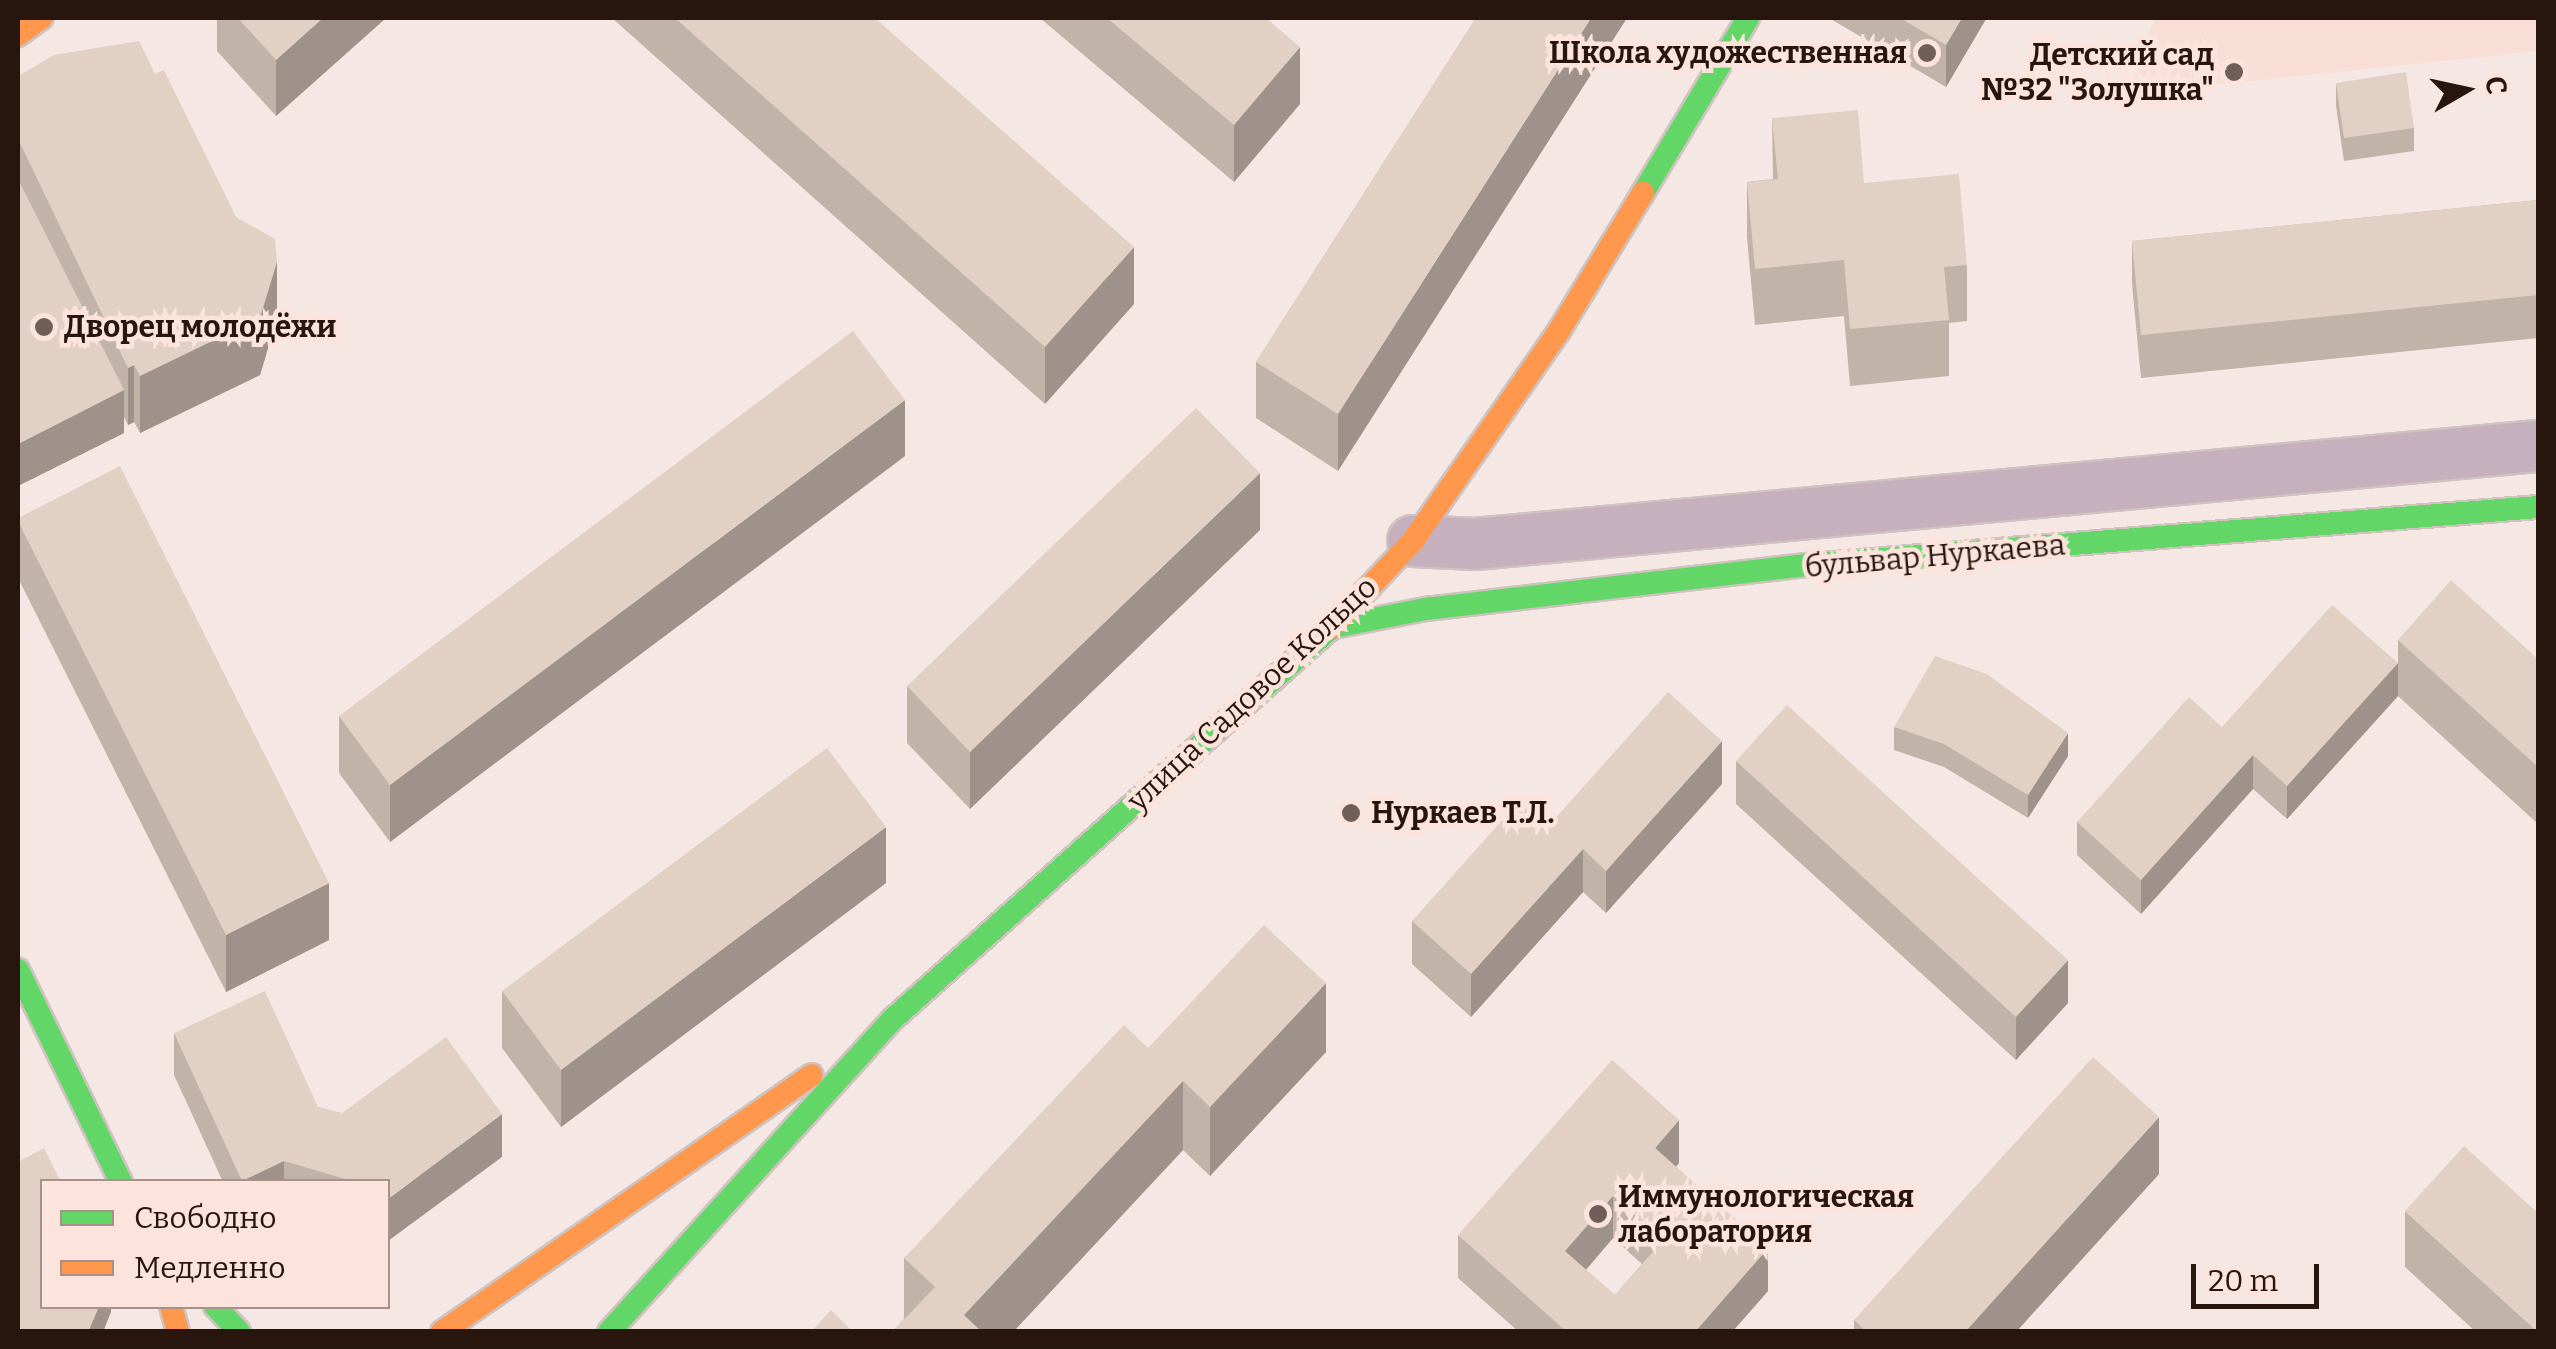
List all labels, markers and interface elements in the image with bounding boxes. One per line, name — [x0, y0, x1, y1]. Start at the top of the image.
place label: Школа художественная — [1549, 35, 1907, 71]
place label: Детский сад №32 "Золушка" — [1981, 37, 2214, 108]
north arrow — [2416, 40, 2516, 140]
marker: Школа художественная — [1916, 42, 1938, 64]
marker: Детский сад №32 "Золушка" — [2223, 61, 2245, 83]
text: С — [2478, 74, 2514, 97]
place label: Дворец молодёжи — [64, 309, 336, 345]
marker: Дворец молодёжи — [33, 316, 55, 338]
street label: бульвар Нуркаева — [1803, 527, 2067, 585]
street label: улица Садовое Кольцо — [1120, 569, 1384, 819]
place label: Нуркаев Т.Л. — [1371, 795, 1554, 831]
marker: Нуркаев Т.Л. — [1340, 802, 1362, 824]
legend — [40, 1179, 390, 1309]
place label: Иммунологическая лаборатория — [1618, 1179, 1914, 1250]
text: Свободно — [134, 1200, 276, 1236]
marker: Иммунологическая лаборатория — [1587, 1203, 1609, 1225]
scale bar — [2196, 1244, 2324, 1306]
text: Медленно — [134, 1250, 286, 1286]
text: 20 m — [2208, 1263, 2278, 1299]

